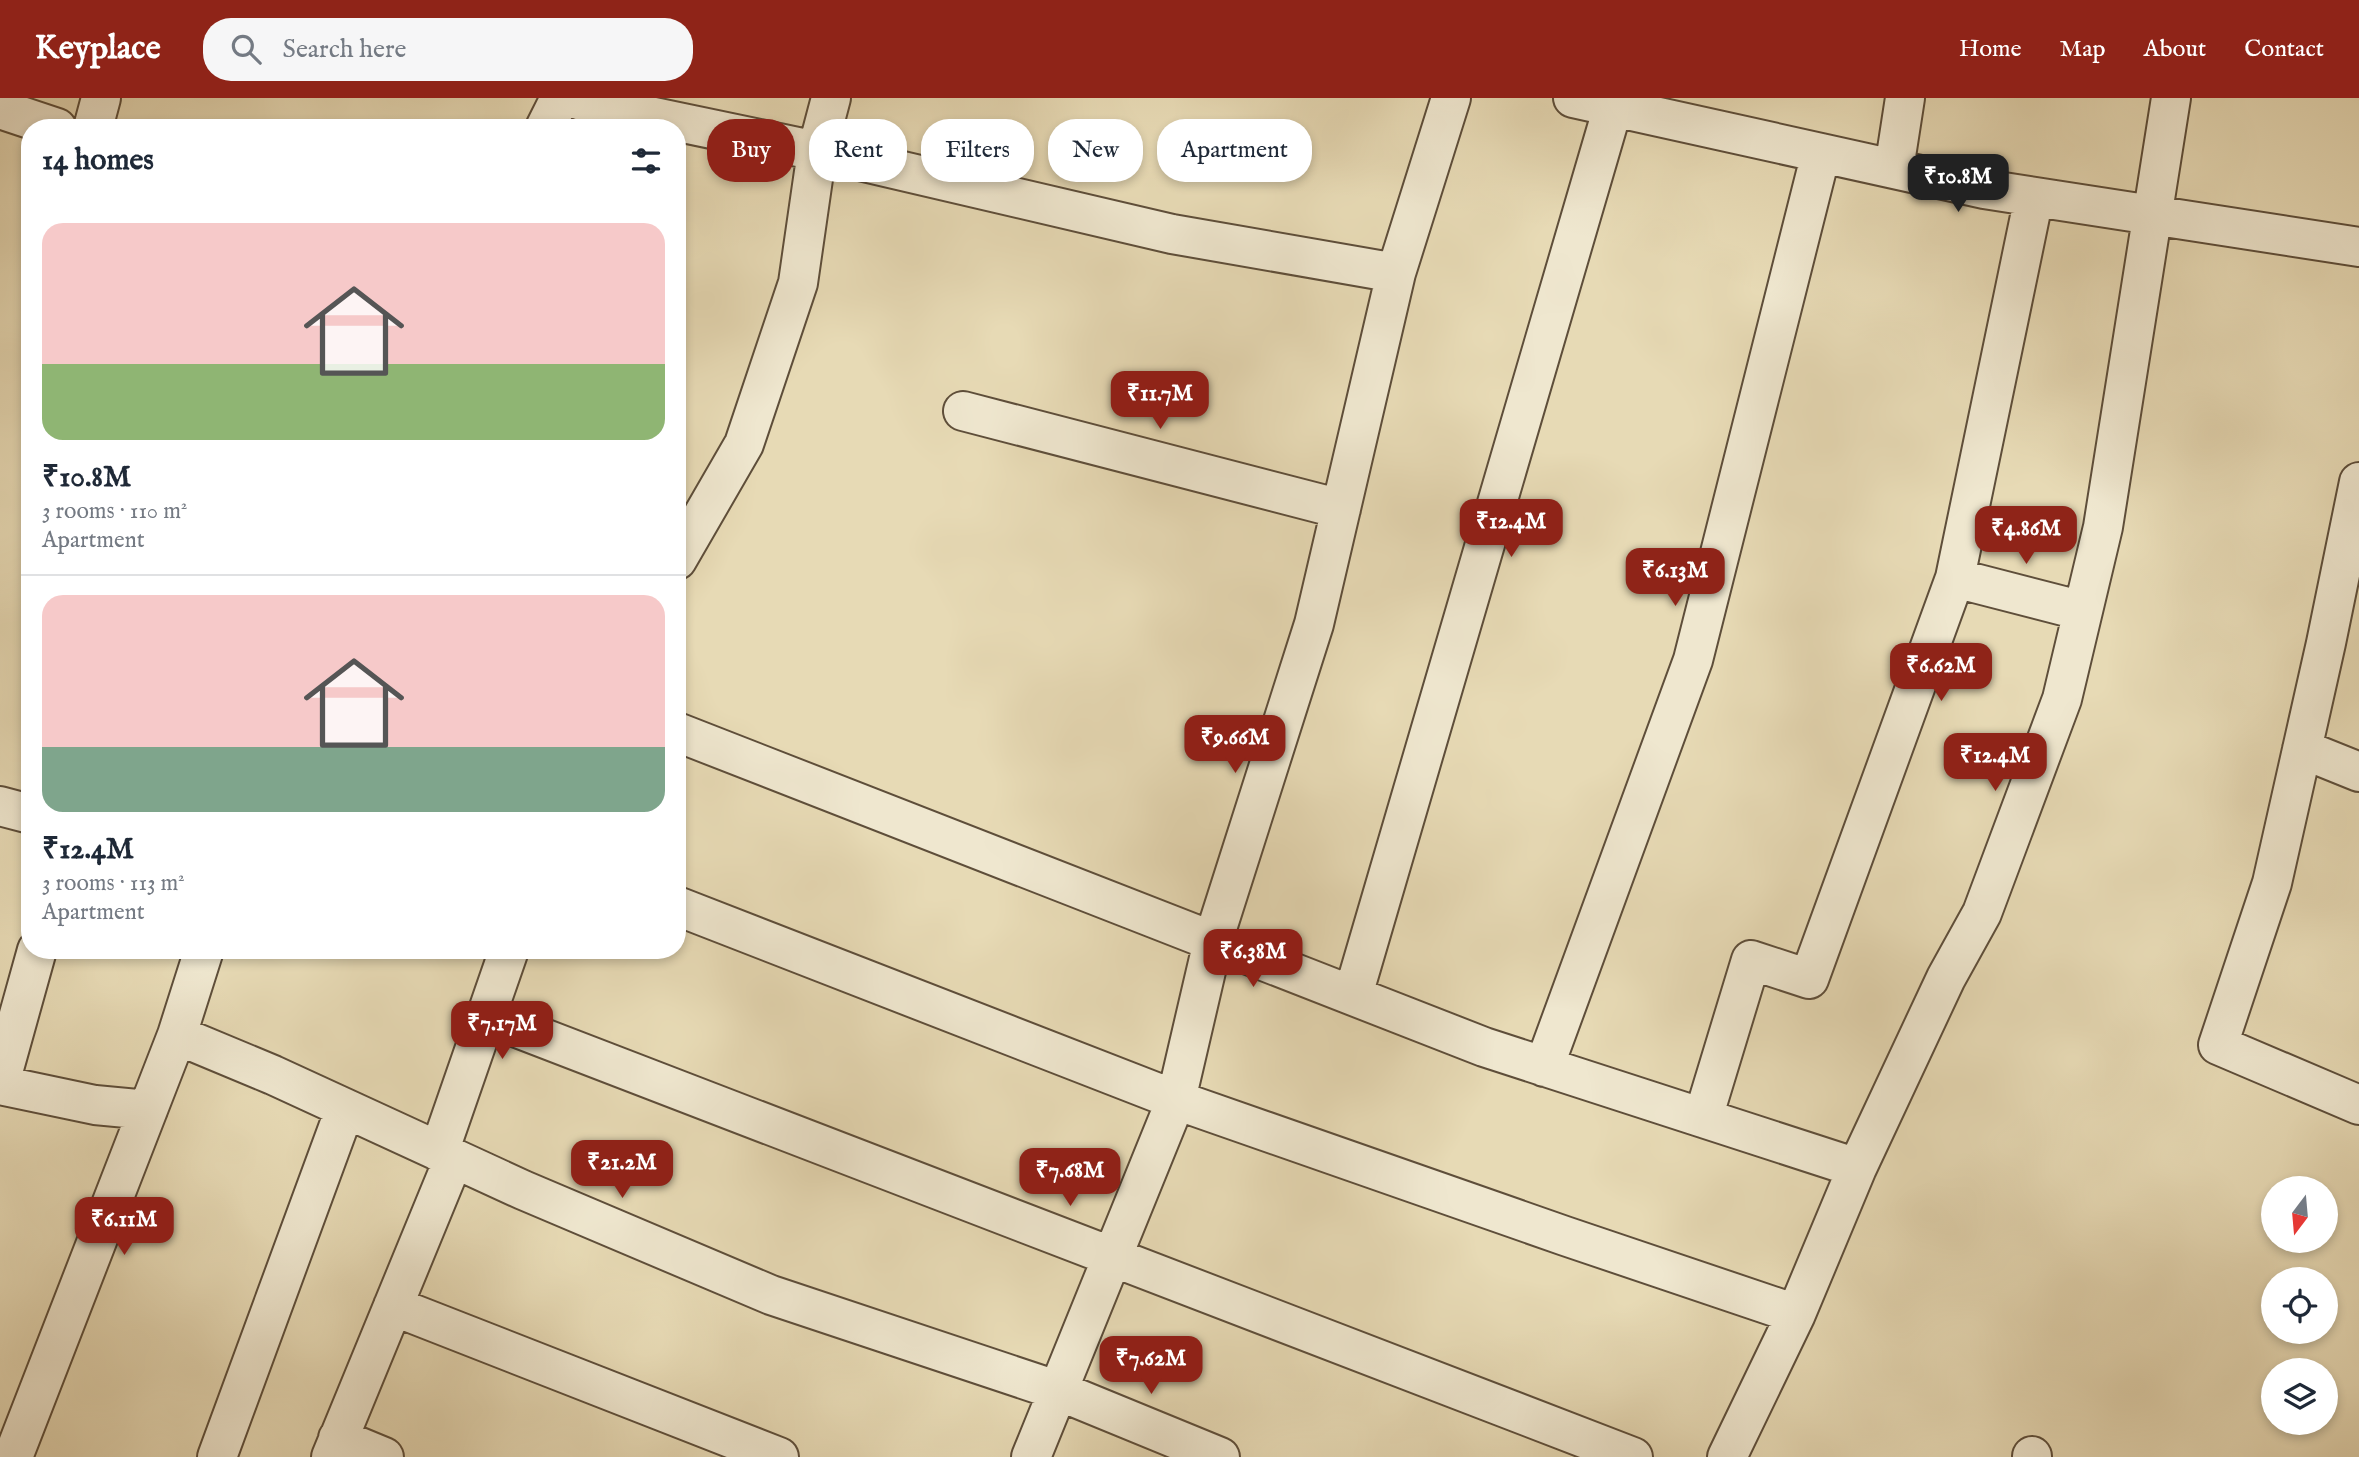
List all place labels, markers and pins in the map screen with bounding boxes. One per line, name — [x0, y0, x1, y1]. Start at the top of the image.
pin: ₹10.8M — [1901, 155, 2015, 214]
pin: ₹11.7M — [1103, 372, 1217, 431]
pin: ₹12.4M — [1454, 500, 1568, 559]
pin: ₹4.86M — [1969, 506, 2083, 566]
pin: ₹6.13M — [1618, 548, 1732, 608]
pin: ₹6.62M — [1884, 644, 1998, 703]
pin: ₹9.66M — [1178, 716, 1292, 775]
pin: ₹12.4M — [1938, 734, 2052, 793]
pin: ₹6.38M — [1196, 930, 1310, 989]
pin: ₹7.17M — [445, 1002, 559, 1061]
pin: ₹21.2M — [565, 1140, 679, 1200]
pin: ₹7.68M — [1013, 1148, 1127, 1208]
pin: ₹6.11M — [67, 1198, 181, 1257]
pin: ₹7.62M — [1094, 1336, 1208, 1396]

